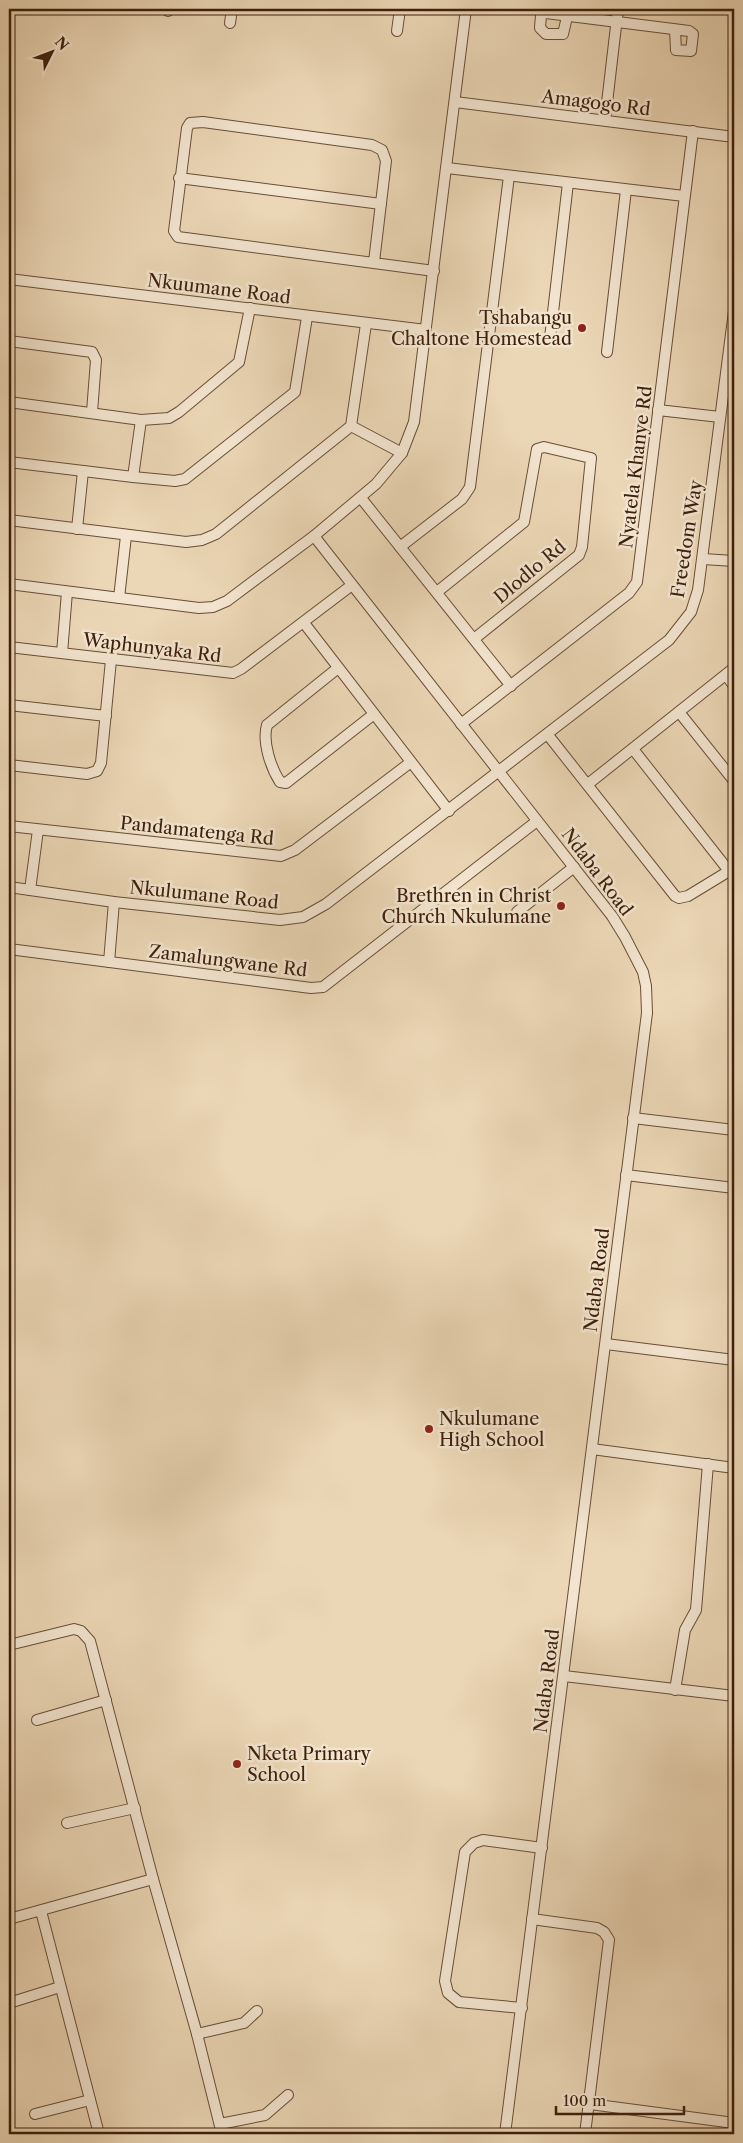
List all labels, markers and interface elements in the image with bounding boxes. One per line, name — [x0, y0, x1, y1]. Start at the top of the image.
north arrow — [28, 28, 78, 78]
text: N — [51, 33, 72, 54]
street label: Amagogo Rd — [539, 85, 652, 121]
street label: Nkuumane Road — [146, 269, 292, 309]
place label: Tshabangu Chaltone Homestead — [391, 307, 572, 350]
marker: Tshabangu Chaltone Homestead — [576, 322, 588, 334]
street label: Nyatela Khanye Rd — [615, 385, 657, 549]
street label: Freedom Way — [667, 477, 707, 600]
street label: Dlodlo Rd — [490, 536, 570, 608]
street label: Waphunyaka Rd — [81, 628, 222, 667]
street label: Pandamatenga Rd — [119, 812, 275, 850]
street label: Ndaba Road — [557, 824, 637, 920]
street label: Nkulumane Road — [128, 876, 280, 914]
place label: Brethren in Christ Church Nkulumane — [382, 885, 552, 928]
marker: Brethren in Christ Church Nkulumane — [555, 900, 567, 912]
street label: Zamalungwane Rd — [148, 940, 308, 982]
street label: Ndaba Road — [580, 1227, 614, 1333]
place label: Nkulumane High School — [439, 1408, 544, 1451]
marker: Nkulumane High School — [423, 1423, 435, 1435]
street label: Ndaba Road — [530, 1628, 564, 1734]
place label: Nketa Primary School — [247, 1743, 372, 1786]
marker: Nketa Primary School — [231, 1758, 243, 1770]
scale bar — [556, 2083, 683, 2115]
text: 100 m — [563, 2091, 606, 2110]

